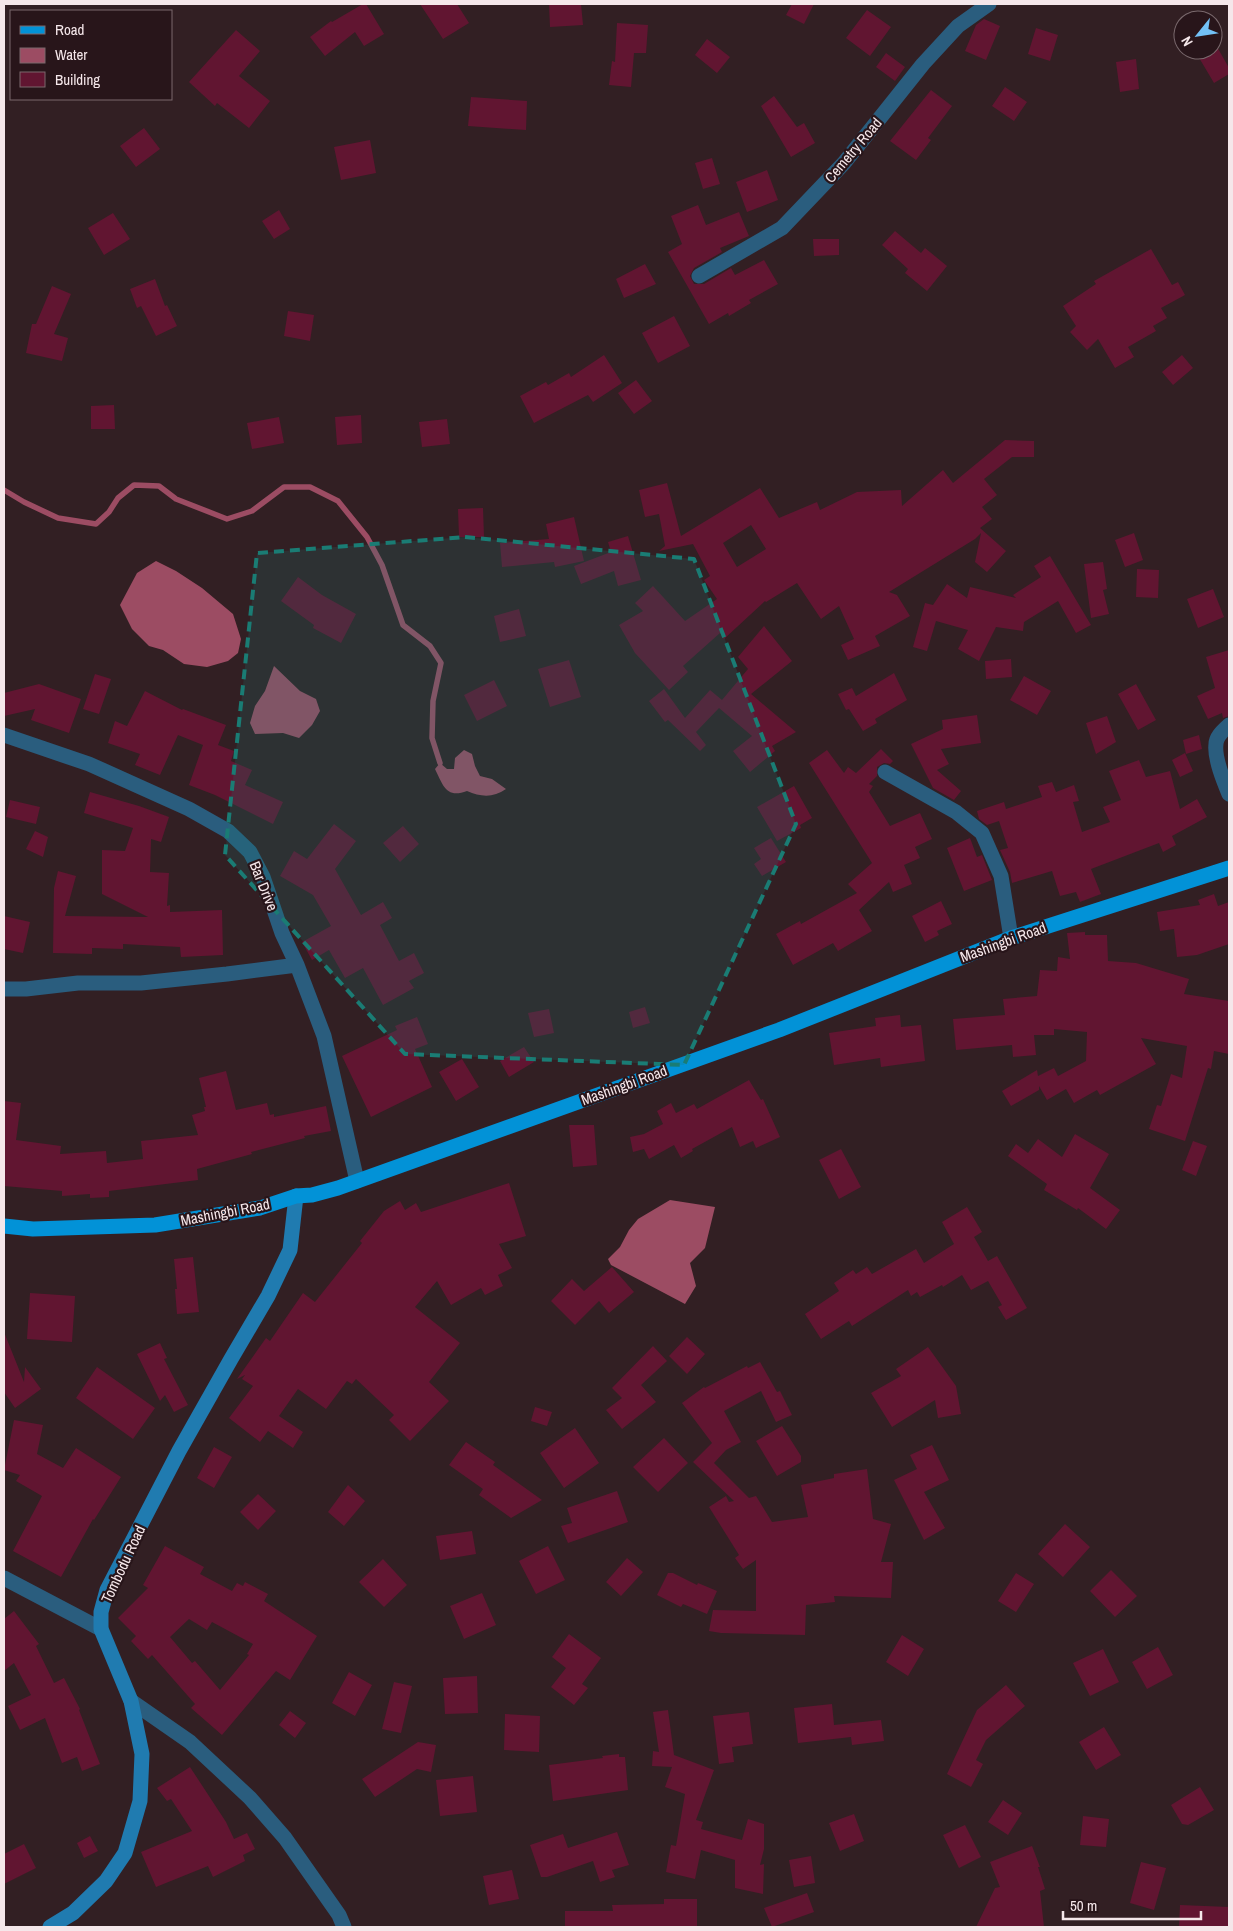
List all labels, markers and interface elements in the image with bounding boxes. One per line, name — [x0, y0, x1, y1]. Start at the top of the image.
legend — [10, 10, 172, 100]
north arrow — [1173, 10, 1223, 60]
text: Road — [55, 19, 84, 40]
text: N — [1177, 33, 1197, 50]
text: Water — [55, 44, 87, 65]
text: Building — [55, 69, 100, 90]
street label: Cemetry Road — [819, 113, 887, 187]
street label: Bar Drive — [245, 858, 284, 914]
street label: Mashingbi Road — [957, 917, 1049, 967]
street label: Mashingbi Road — [578, 1060, 670, 1110]
street label: Mashingbi Road — [179, 1193, 271, 1231]
street label: Tombodu Road — [96, 1522, 150, 1606]
scale bar — [1063, 1888, 1200, 1920]
text: 50 m — [1070, 1895, 1097, 1916]

